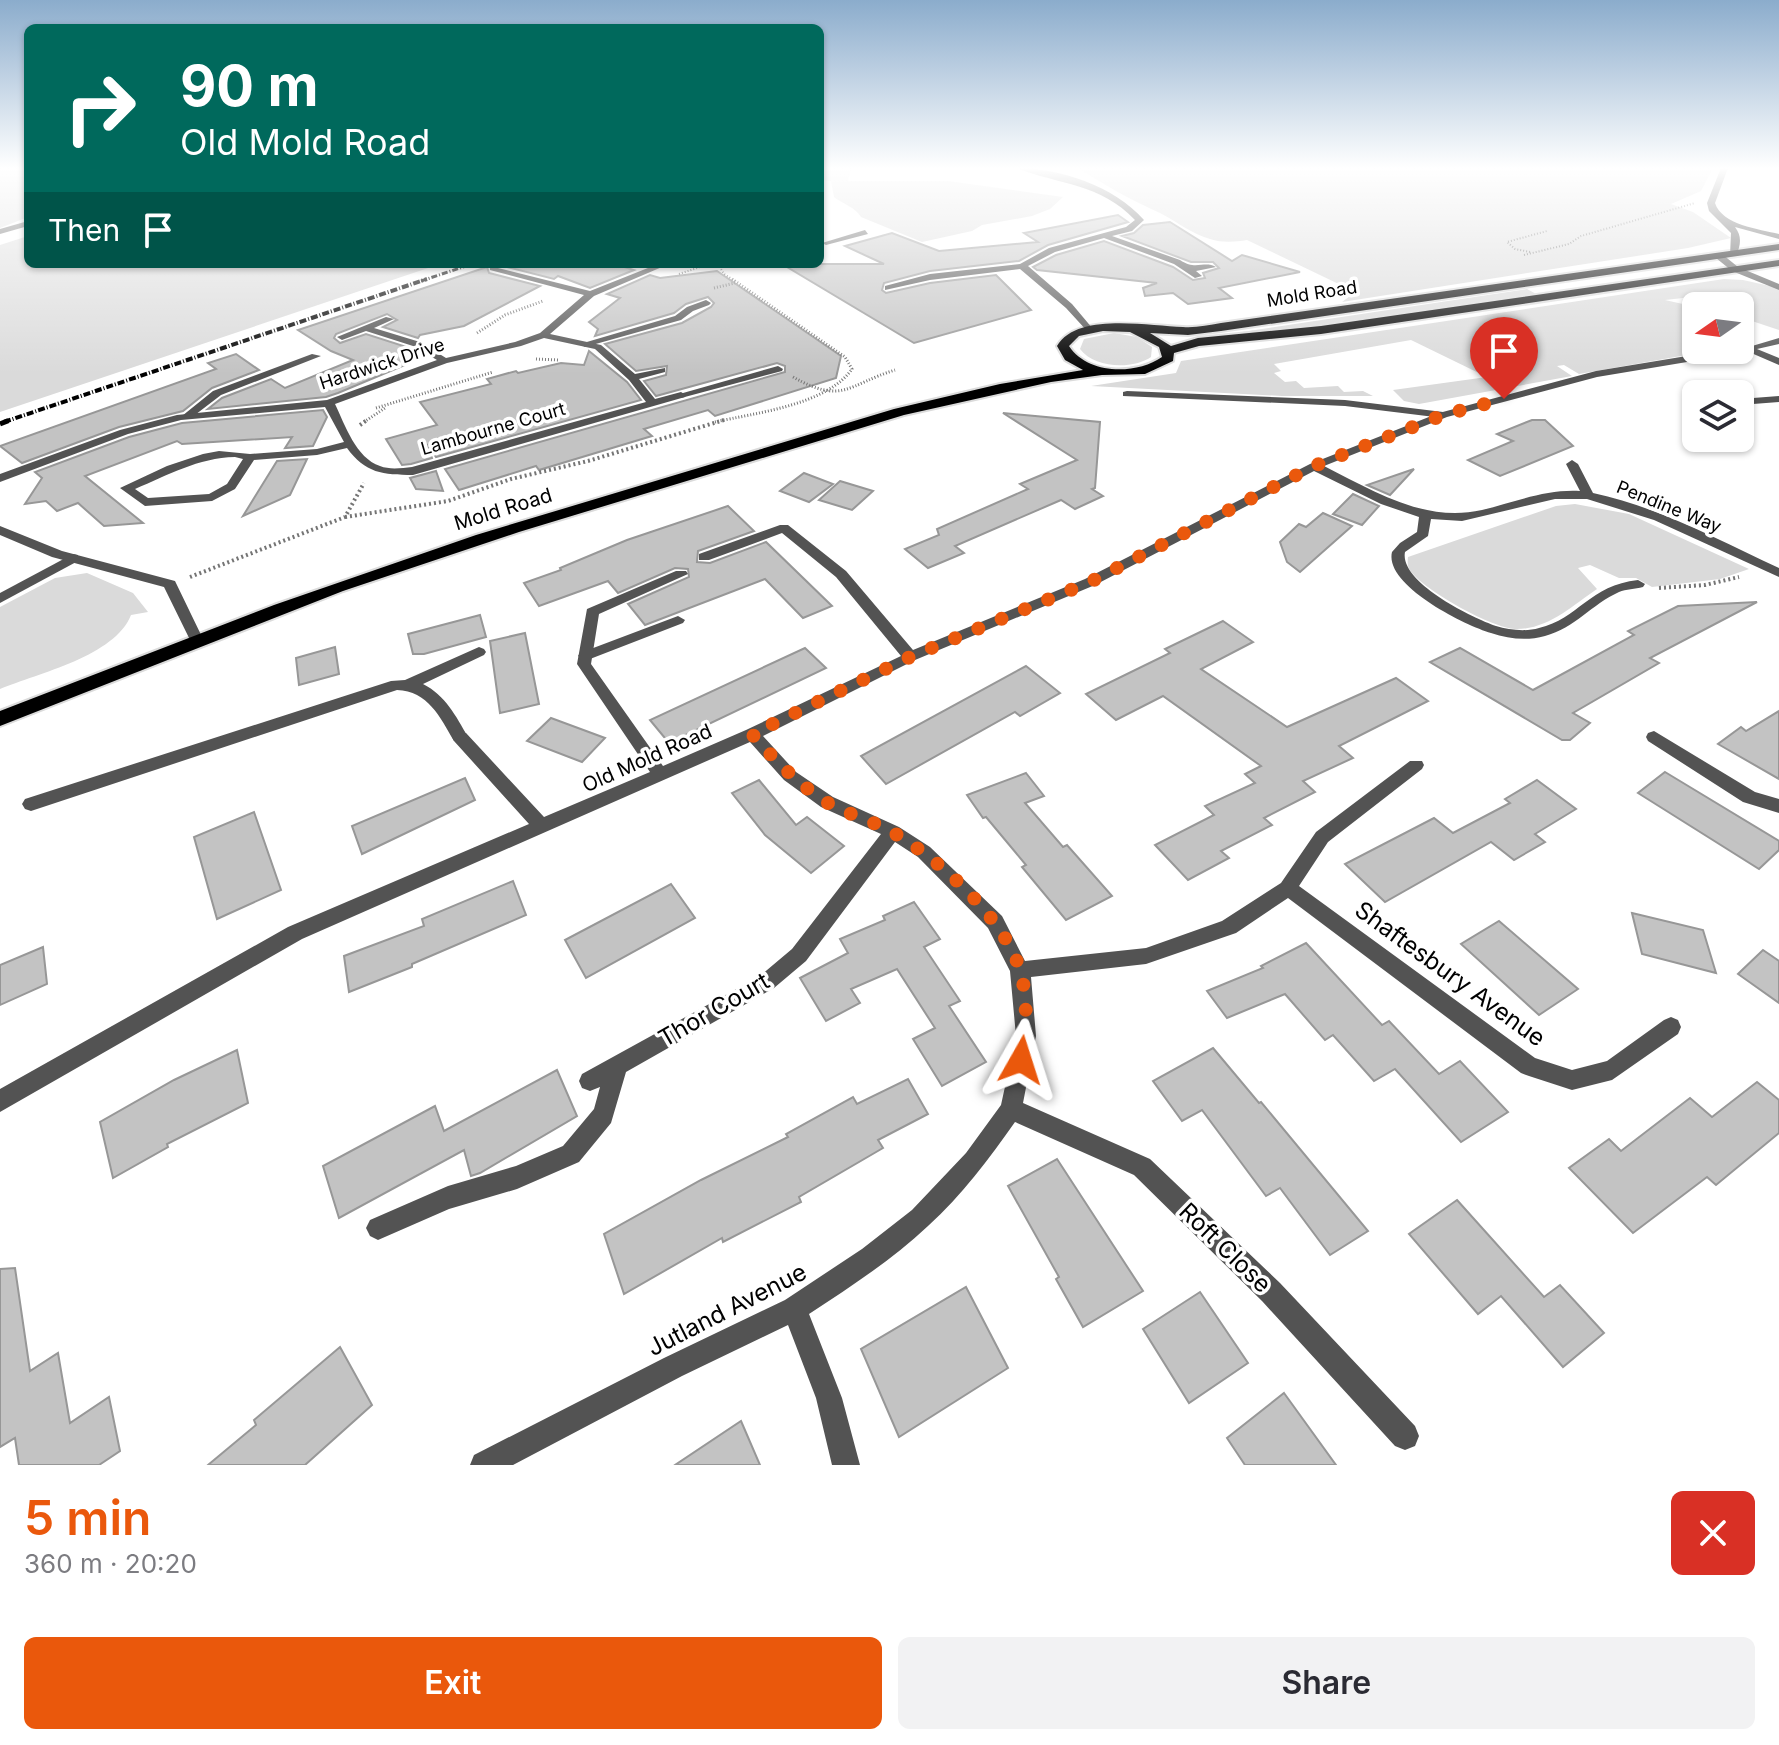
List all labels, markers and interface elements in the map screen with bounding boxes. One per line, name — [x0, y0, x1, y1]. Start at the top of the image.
text: 90 m — [180, 52, 319, 120]
icon: right — [48, 56, 152, 160]
text: Old Mold Road — [180, 120, 430, 164]
icon: arrive — [136, 208, 180, 252]
text: Then — [48, 212, 120, 248]
street label: Mold Road — [1265, 276, 1358, 311]
north arrow — [1682, 292, 1754, 364]
map controls — [1682, 292, 1754, 452]
pin — [1470, 317, 1538, 399]
icon: arrive — [1482, 329, 1526, 373]
street label: Hardwick Drive — [317, 333, 447, 394]
button: layers — [1682, 380, 1754, 452]
street label: Lambourne Court — [418, 398, 568, 459]
street label: Pendine Way — [1614, 476, 1725, 537]
street label: Mold Road — [451, 483, 555, 535]
street label: Old Mold Road — [579, 719, 715, 797]
street label: Shaftesbury Avenue — [1349, 895, 1551, 1052]
street label: Thor Court — [653, 966, 774, 1053]
position arrow — [979, 1018, 1063, 1102]
street label: Roft Close — [1173, 1197, 1277, 1299]
street label: Jutland Avenue — [642, 1257, 811, 1362]
text: 5 min — [24, 1488, 151, 1547]
button: close — [1671, 1491, 1755, 1575]
text: 360 m · 20:20 — [24, 1548, 197, 1579]
button: Exit — [24, 1637, 882, 1729]
button: Share — [898, 1637, 1755, 1729]

